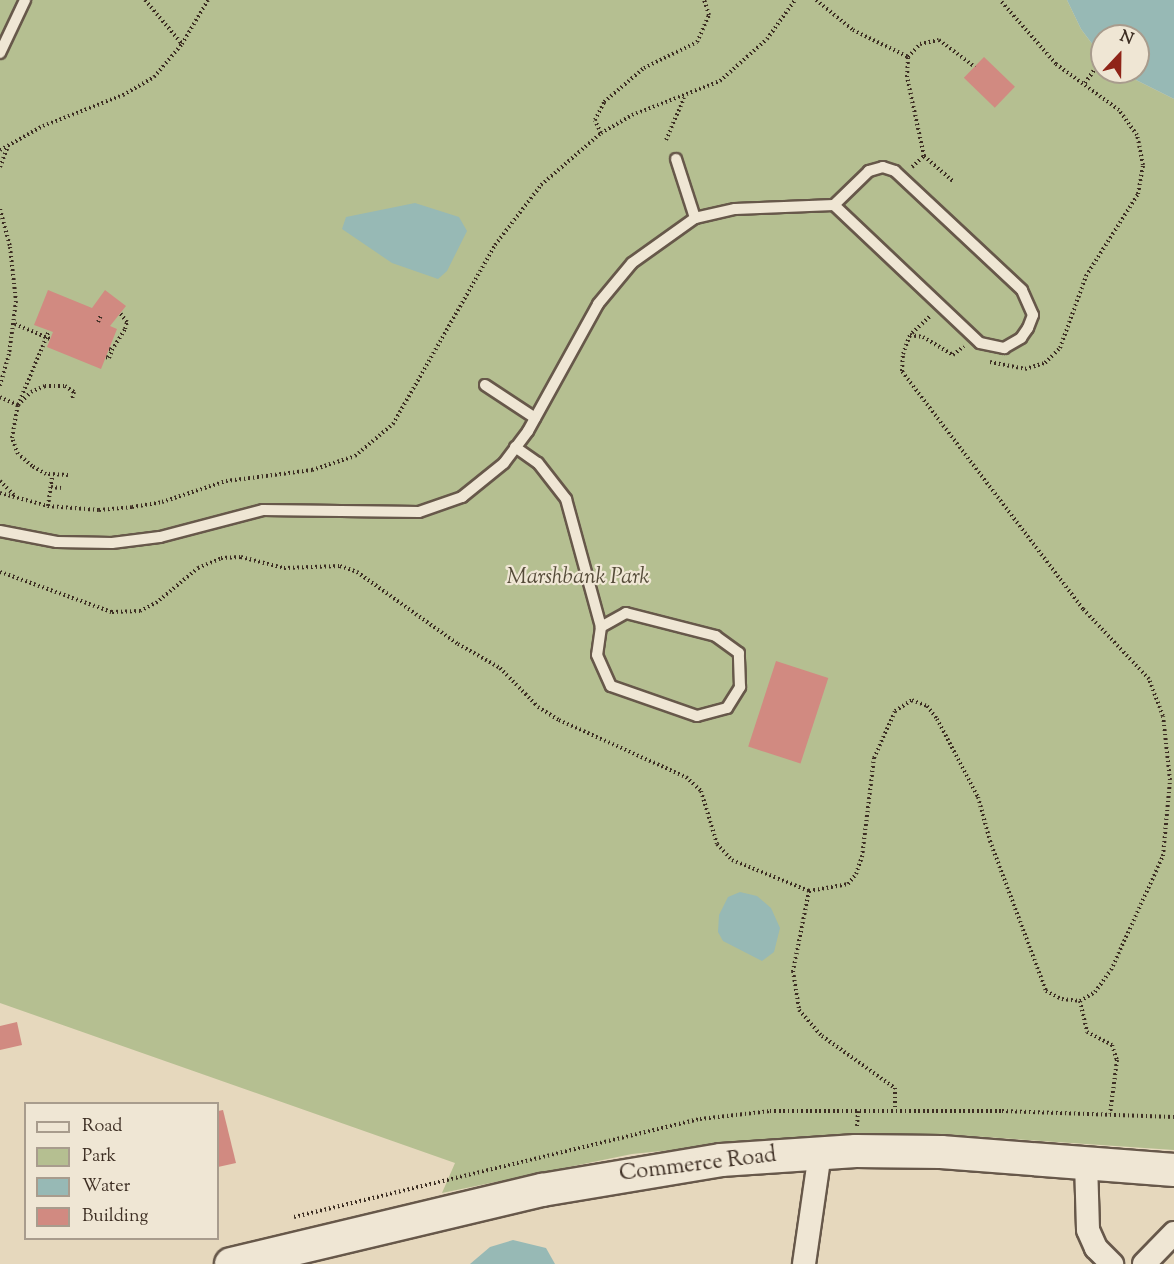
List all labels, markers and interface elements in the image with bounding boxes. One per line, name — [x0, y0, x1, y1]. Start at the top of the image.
north arrow — [1090, 24, 1150, 84]
text: N — [1116, 26, 1136, 52]
park label: Marshbank Park — [507, 566, 649, 592]
legend — [24, 1102, 219, 1240]
text: Road — [82, 1114, 122, 1140]
street label: Commerce Road — [618, 1143, 778, 1189]
text: Park — [82, 1144, 116, 1170]
text: Water — [82, 1174, 130, 1200]
text: Building — [82, 1204, 148, 1230]

